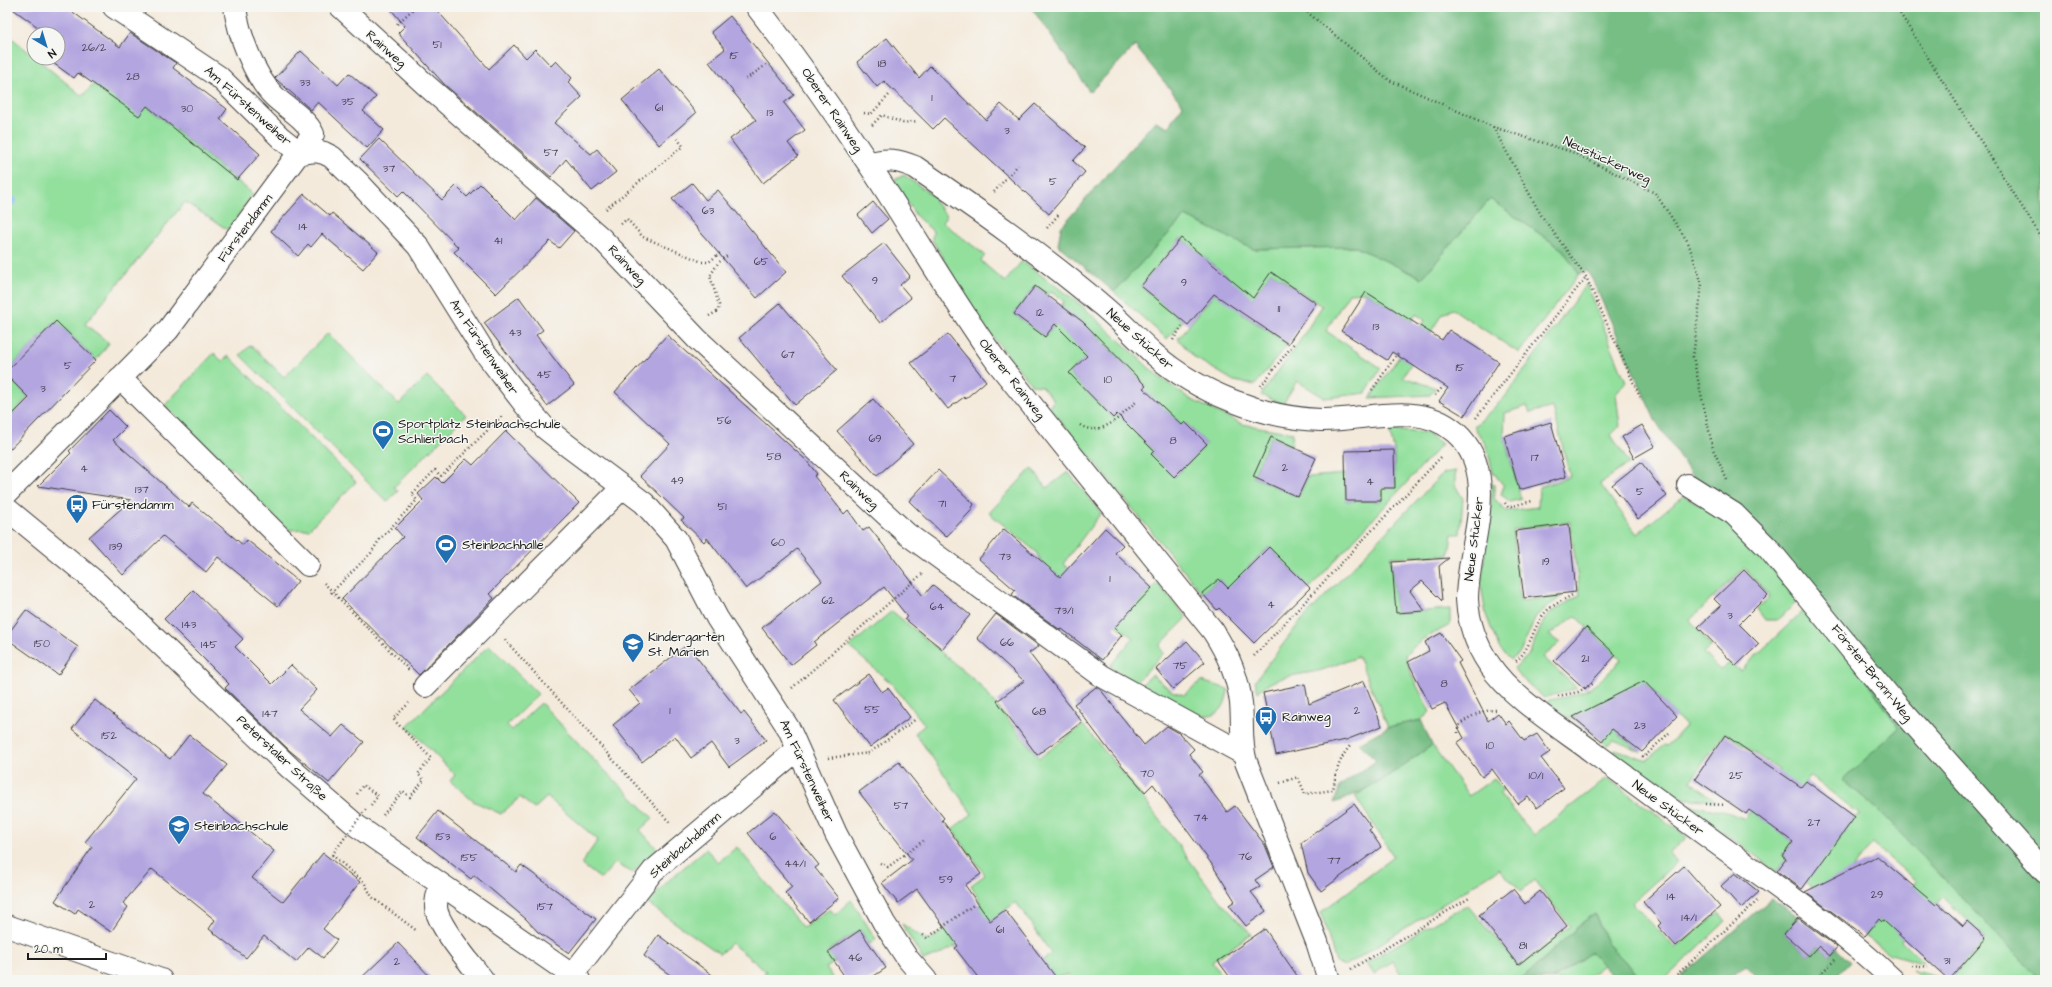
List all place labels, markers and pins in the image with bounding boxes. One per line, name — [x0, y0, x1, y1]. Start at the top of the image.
place label: Sportplatz Steinbachschule Schlierbach — [398, 415, 561, 448]
sports icon: Sportplatz Steinbachschule Schlierbach — [370, 418, 396, 451]
bus stop icon: Fürstendamm — [64, 492, 90, 525]
place label: Fürstendamm — [92, 496, 174, 514]
sports icon: Steinbachhalle — [433, 532, 459, 565]
place label: Steinbachhalle — [462, 536, 544, 554]
place label: Kindergarten St. Marien — [648, 628, 725, 661]
school or university icon: Kindergarten St. Marien — [620, 631, 646, 664]
bus stop icon: Rainweg — [1253, 704, 1279, 737]
place label: Rainweg — [1282, 708, 1331, 727]
school or university icon: Steinbachschule — [166, 813, 192, 846]
place label: Steinbachschule — [194, 817, 289, 835]

